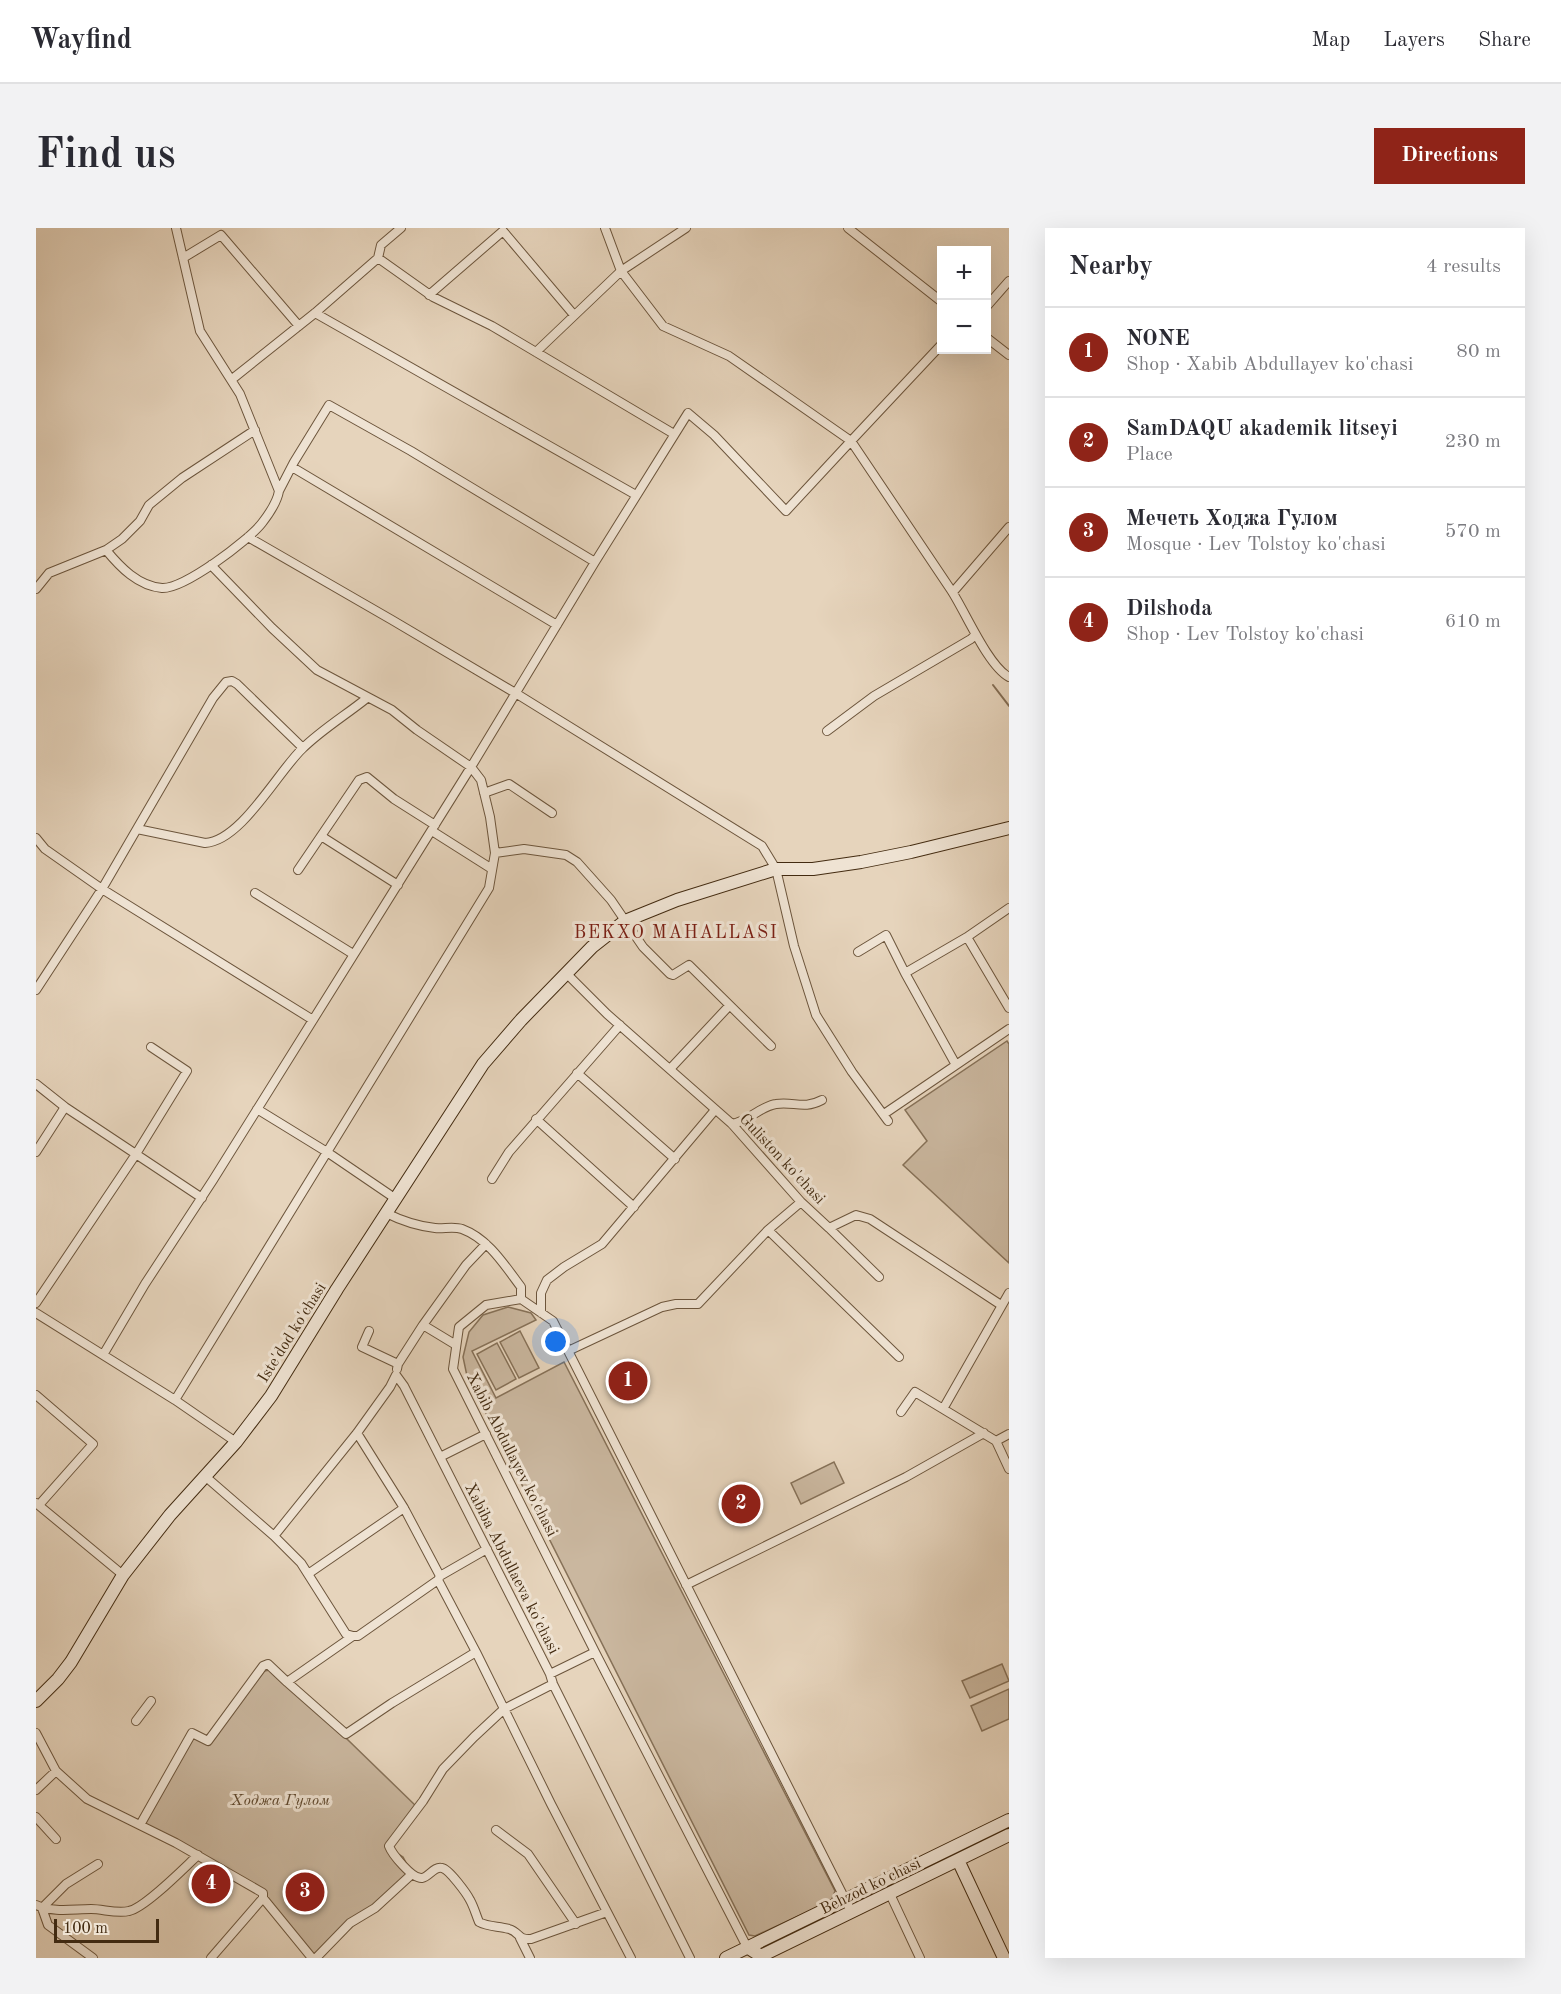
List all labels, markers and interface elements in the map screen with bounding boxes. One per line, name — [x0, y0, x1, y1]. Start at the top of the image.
text: Wayfind — [30, 27, 132, 55]
text: Map — [1311, 30, 1350, 51]
text: Layers — [1383, 30, 1445, 51]
text: Share — [1478, 30, 1531, 51]
button: Directions — [1374, 128, 1525, 184]
text: Find us — [36, 135, 175, 177]
map controls — [937, 246, 991, 354]
button: + — [937, 246, 991, 300]
text: Nearby — [1069, 254, 1153, 280]
text: 4 results — [1426, 257, 1501, 277]
button: − — [937, 300, 991, 354]
text: NONE — [1126, 328, 1190, 350]
text: 1 — [1083, 342, 1094, 362]
text: 80 m — [1456, 342, 1501, 362]
text: Shop · Xabib Abdullayev ko'chasi — [1126, 355, 1413, 375]
text: SamDAQU akademik litseyi — [1126, 418, 1398, 440]
text: 2 — [1083, 432, 1094, 452]
text: 230 m — [1445, 432, 1501, 452]
text: Place — [1126, 445, 1173, 465]
text: Мечеть Ходжа Гулом — [1126, 508, 1338, 530]
text: 3 — [1083, 522, 1094, 542]
text: 570 m — [1445, 522, 1501, 542]
text: Mosque · Lev Tolstoy ko'chasi — [1126, 535, 1386, 555]
text: Dilshoda — [1126, 598, 1212, 620]
text: 4 — [1083, 612, 1094, 632]
text: 610 m — [1445, 612, 1501, 632]
text: Shop · Lev Tolstoy ko'chasi — [1126, 625, 1364, 645]
district label: BEKXO MAHALLASI — [574, 924, 778, 942]
street label: Guliston ko'chasi — [736, 1111, 827, 1208]
street label: Iste'dod ko'chasi — [256, 1280, 330, 1386]
your location — [541, 1327, 570, 1356]
pin: 1 — [608, 1358, 648, 1404]
street label: Xabib Abdullayev ko'chasi — [463, 1370, 560, 1539]
street label: Xabiba Abdullaeva ko'chasi — [461, 1481, 561, 1657]
pin: 2 — [722, 1482, 760, 1526]
park label: Ходжа Гулом — [230, 1793, 330, 1809]
street label: Behzod ko'chasi — [818, 1856, 924, 1918]
pin: 4 — [192, 1862, 231, 1906]
pin: 3 — [286, 1870, 324, 1914]
scale bar — [54, 1916, 159, 1944]
text: 100 m — [63, 1921, 108, 1937]

